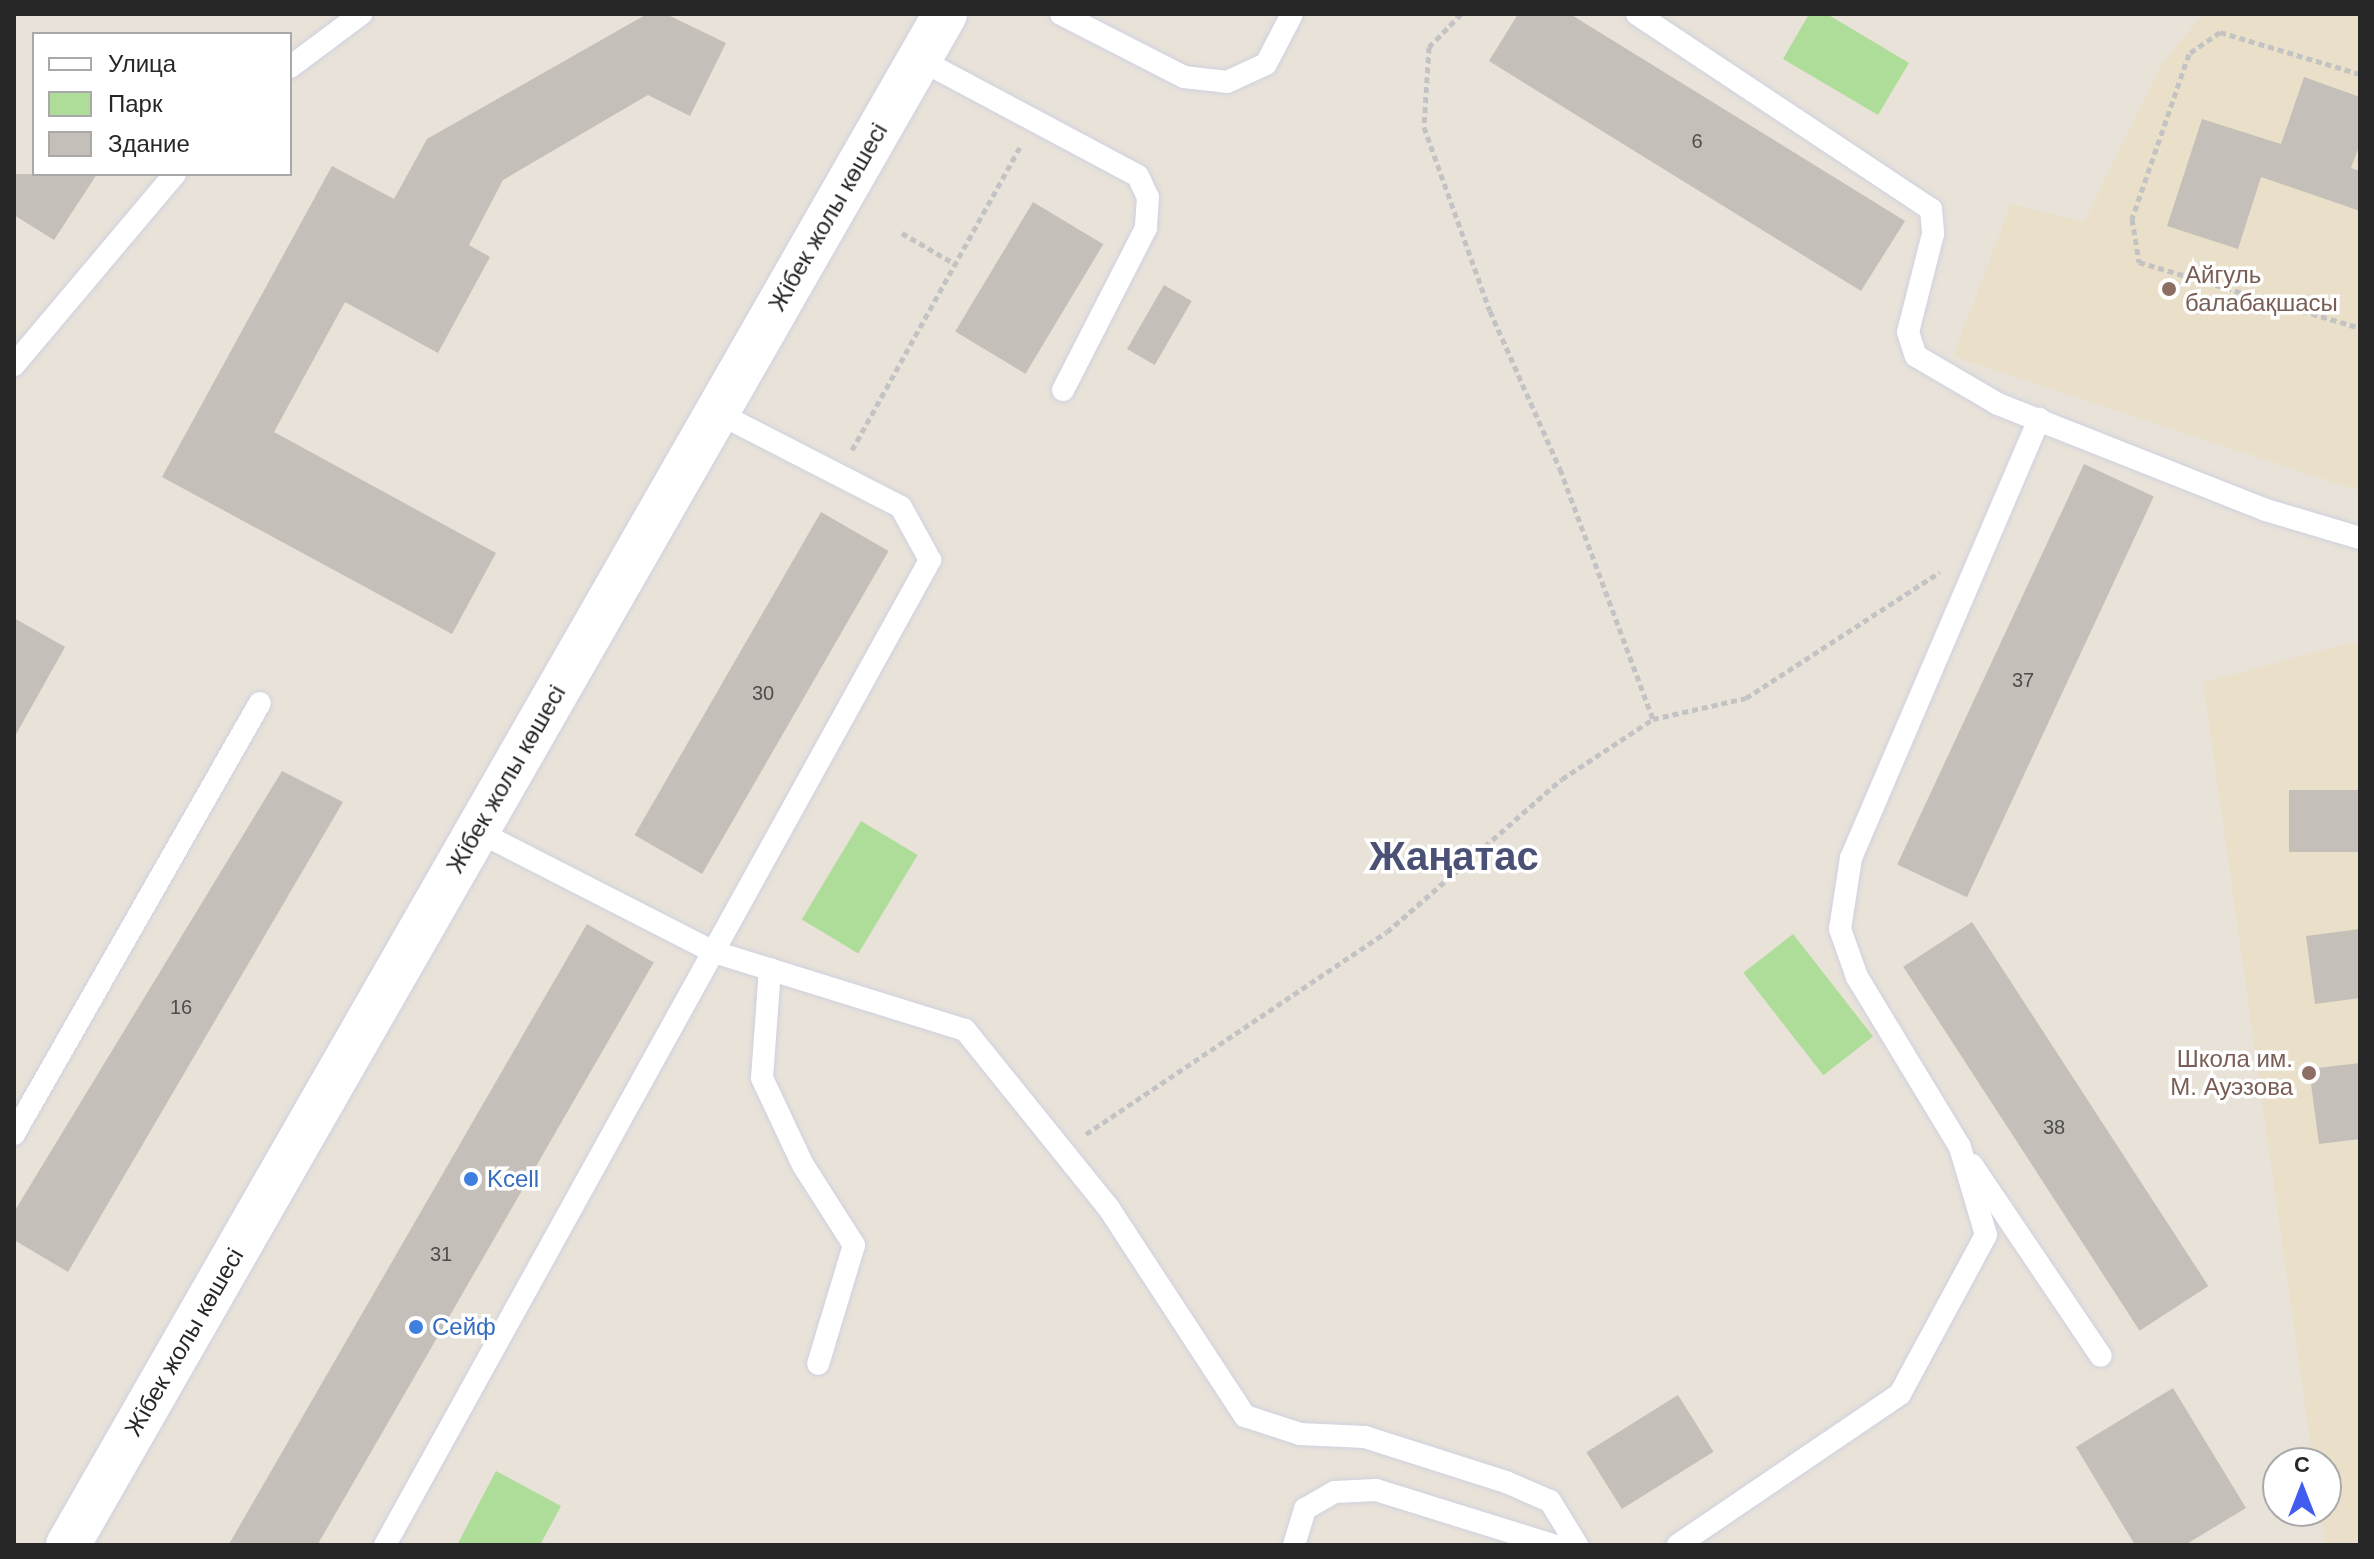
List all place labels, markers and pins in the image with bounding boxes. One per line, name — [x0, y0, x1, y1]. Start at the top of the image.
place label: Айгуль балабақшасы — [2185, 261, 2338, 317]
marker: Айгуль балабақшасы — [2160, 280, 2178, 298]
place label: Школа им. М. Ауэзова — [2170, 1045, 2293, 1101]
marker: Школа им. М. Ауэзова — [2300, 1064, 2318, 1082]
place label: Kcell — [487, 1165, 539, 1193]
marker: Kcell — [462, 1170, 480, 1188]
place label: Сейф — [432, 1313, 496, 1341]
marker: Сейф — [407, 1318, 425, 1336]

